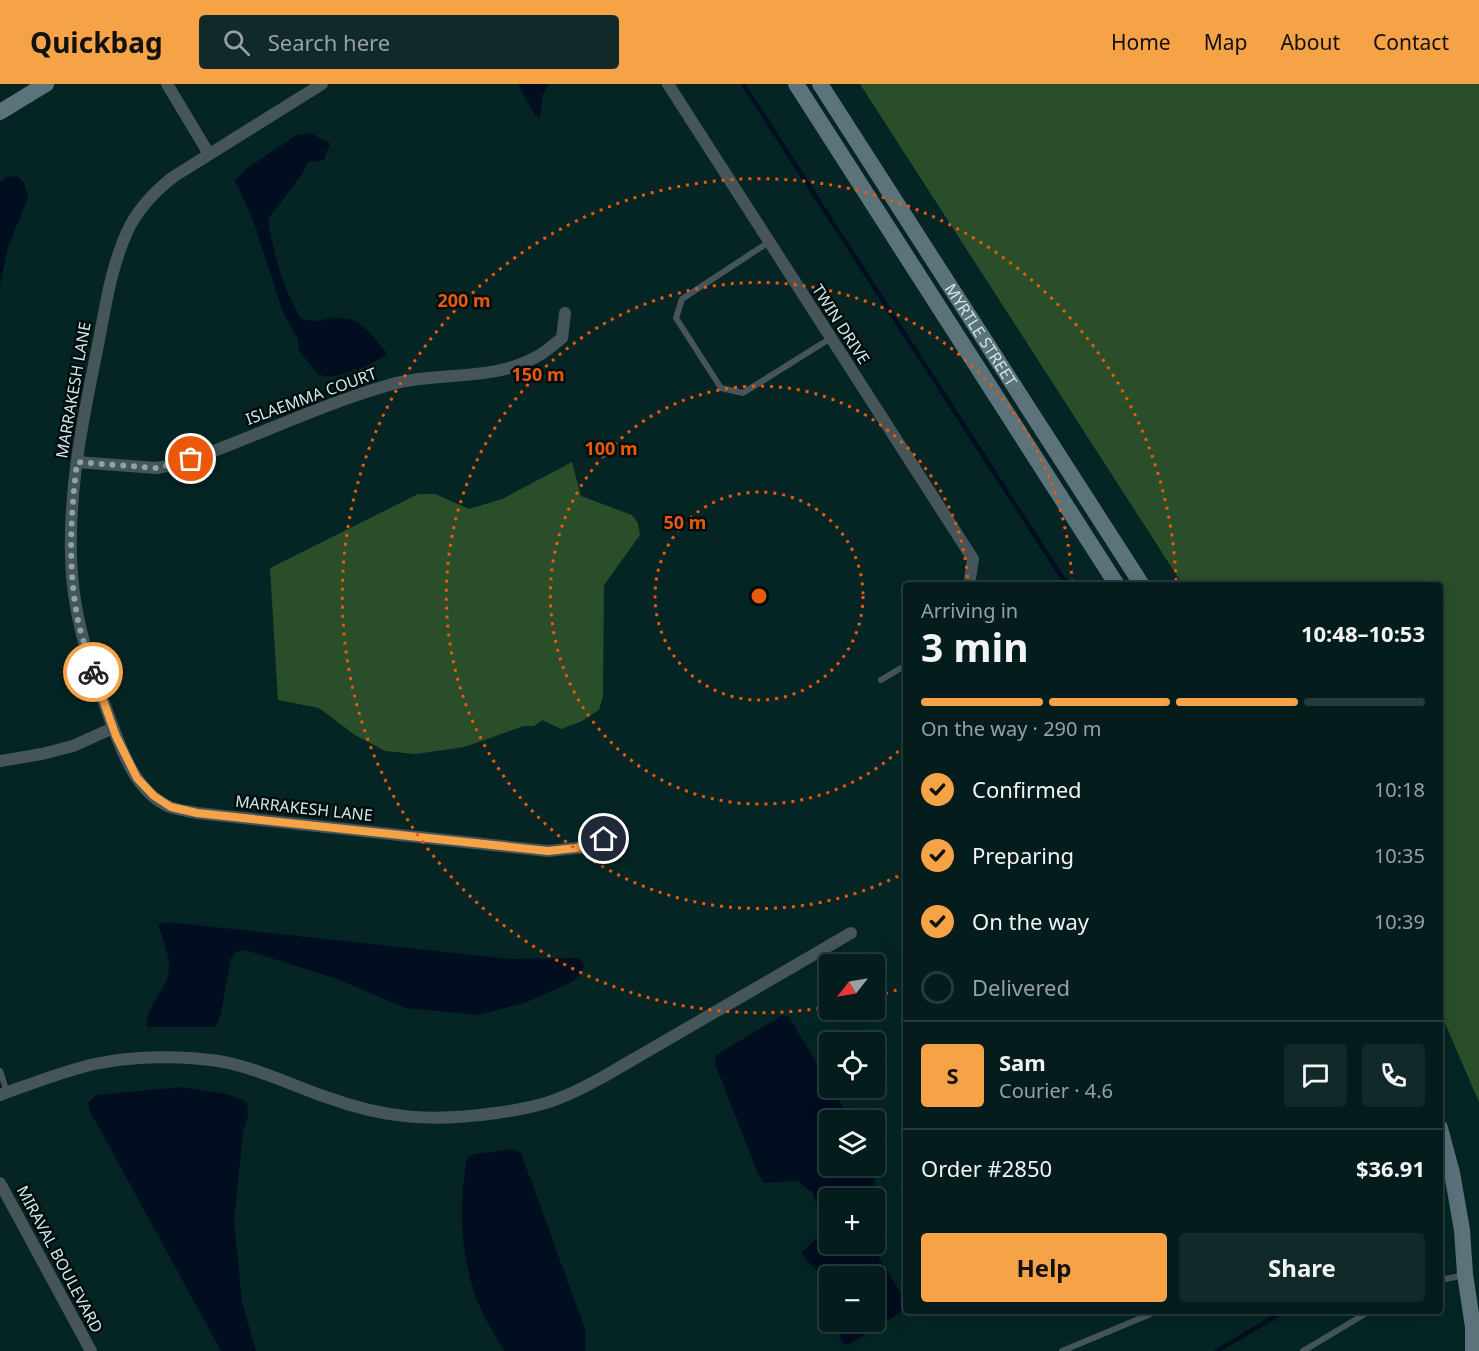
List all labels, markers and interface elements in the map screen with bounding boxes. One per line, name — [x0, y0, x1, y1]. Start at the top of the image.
search box — [199, 15, 619, 69]
text: Quickbag — [30, 23, 163, 61]
icon: search — [220, 26, 253, 59]
text: Search here — [268, 27, 390, 57]
text: Home — [1111, 28, 1171, 56]
text: Map — [1204, 28, 1247, 56]
text: About — [1280, 28, 1340, 56]
text: Contact — [1373, 28, 1449, 56]
street label: MYRTLE STREET — [940, 279, 1022, 390]
street label: TWIN DRIVE — [807, 280, 875, 368]
text: 200 m — [437, 288, 491, 312]
street label: MARRAKESH LANE — [50, 320, 96, 460]
street label: ISLAEMMA COURT — [242, 362, 380, 430]
text: 150 m — [511, 362, 565, 386]
pin — [165, 433, 216, 484]
text: 100 m — [584, 436, 638, 460]
icon: bag — [174, 442, 207, 475]
text: 50 m — [664, 510, 706, 534]
centre of rings — [749, 586, 769, 606]
text: Arriving in — [921, 597, 1018, 624]
text: 10:48–10:53 — [1301, 618, 1425, 648]
text: 3 min — [921, 620, 1028, 673]
courier — [63, 642, 123, 702]
icon: bike — [77, 656, 110, 689]
text: On the way · 290 m — [921, 715, 1101, 742]
icon: check — [921, 773, 954, 806]
text: Confirmed — [972, 774, 1082, 804]
text: 10:18 — [1374, 776, 1425, 803]
street label: MARRAKESH LANE — [234, 790, 374, 826]
pin — [578, 813, 629, 864]
icon: home — [587, 822, 620, 855]
icon: check — [921, 839, 954, 872]
text: Preparing — [972, 840, 1074, 870]
text: 10:35 — [1374, 842, 1425, 869]
icon: check — [921, 905, 954, 938]
text: On the way — [972, 906, 1089, 936]
text: 10:39 — [1374, 908, 1425, 935]
north arrow — [819, 954, 885, 1020]
map controls — [819, 954, 885, 1332]
text: Delivered — [972, 972, 1070, 1002]
button: locate — [819, 1032, 885, 1098]
button: chat — [1284, 1044, 1347, 1107]
button: phone — [1362, 1044, 1425, 1107]
text: Sam — [999, 1047, 1046, 1077]
text: S — [946, 1060, 959, 1090]
text: Courier · 4.6 — [999, 1077, 1113, 1104]
button: layers — [819, 1110, 885, 1176]
text: Order #2850 — [921, 1153, 1052, 1183]
text: $36.91 — [1356, 1153, 1425, 1183]
street label: MIRAVAL BOULEVARD — [12, 1181, 108, 1337]
button: + — [819, 1188, 885, 1254]
button: Help — [921, 1233, 1167, 1302]
button: Share — [1179, 1233, 1425, 1302]
button: − — [819, 1266, 885, 1332]

